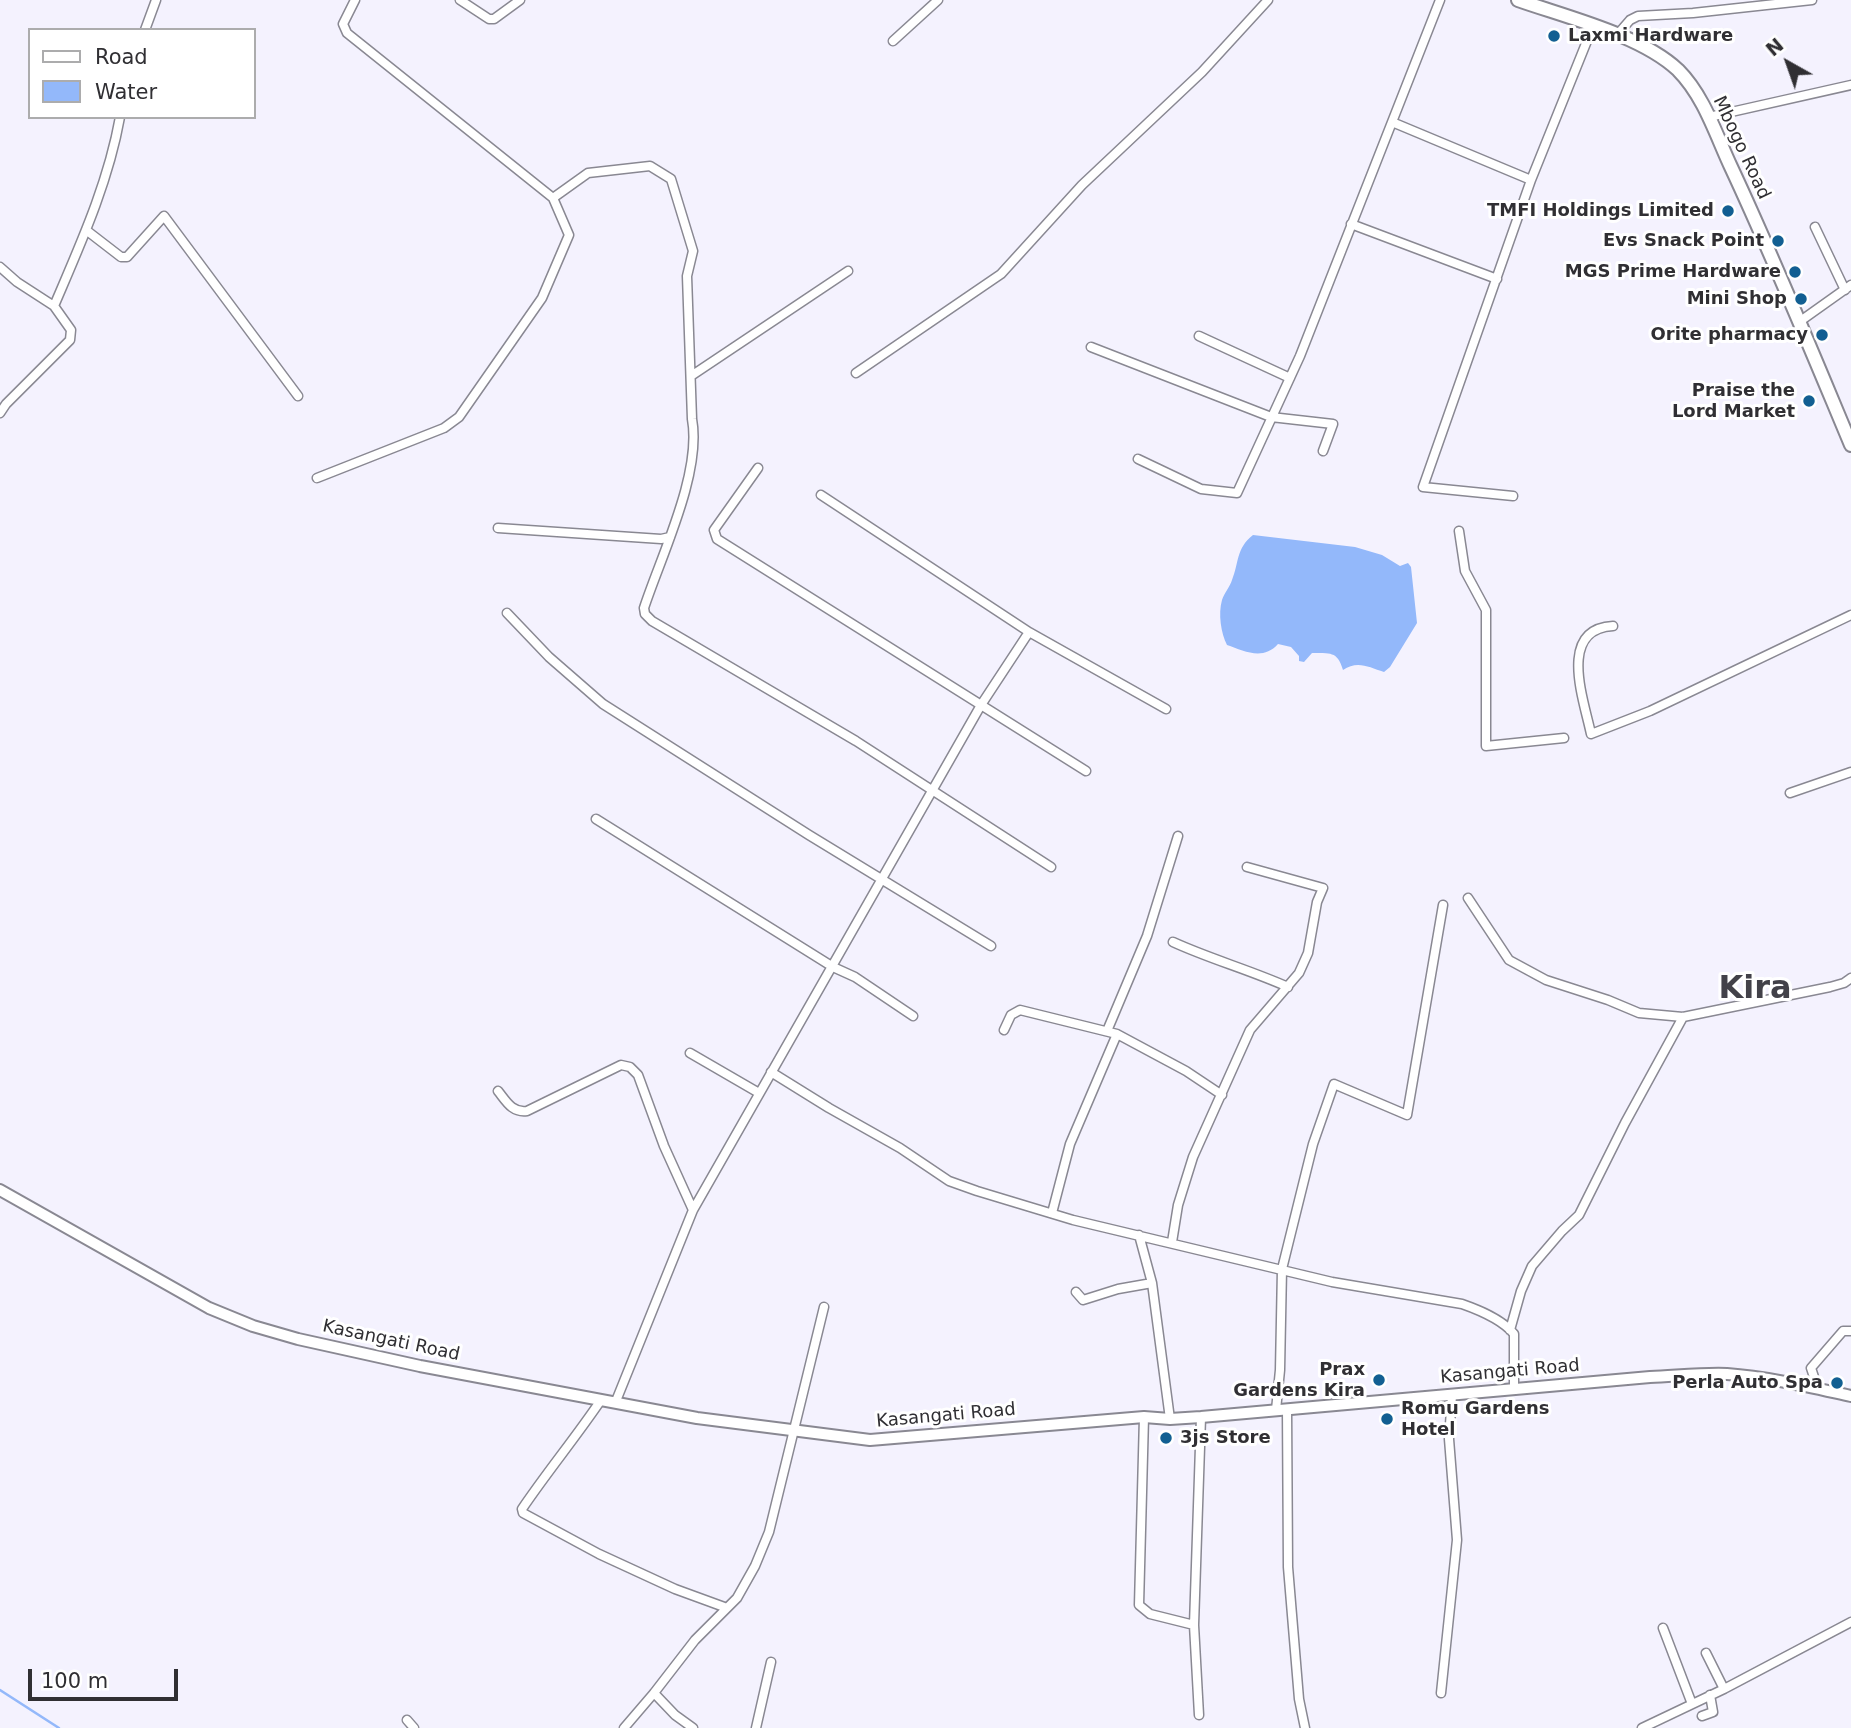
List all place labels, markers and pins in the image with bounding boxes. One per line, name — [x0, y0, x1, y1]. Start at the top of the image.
place label: Laxmi Hardware — [1568, 25, 1733, 47]
marker: Laxmi Hardware — [1546, 28, 1562, 44]
place label: TMFI Holdings Limited — [1487, 200, 1714, 222]
marker: TMFI Holdings Limited — [1720, 203, 1736, 219]
place label: Evs Snack Point — [1603, 230, 1764, 252]
marker: Evs Snack Point — [1770, 233, 1786, 249]
place label: MGS Prime Hardware — [1565, 261, 1781, 283]
marker: MGS Prime Hardware — [1787, 264, 1803, 280]
place label: Mini Shop — [1687, 288, 1787, 310]
marker: Mini Shop — [1793, 291, 1809, 307]
place label: Orite pharmacy — [1651, 324, 1808, 346]
marker: Orite pharmacy — [1814, 327, 1830, 343]
place label: Praise the Lord Market — [1672, 380, 1795, 422]
marker: Praise the Lord Market — [1801, 393, 1817, 409]
place label: Prax Gardens Kira — [1233, 1359, 1365, 1402]
marker: Prax Gardens Kira — [1371, 1372, 1387, 1388]
place label: Perla Auto Spa — [1672, 1372, 1823, 1394]
marker: Perla Auto Spa — [1829, 1375, 1845, 1391]
place label: Romu Gardens Hotel — [1401, 1398, 1549, 1440]
marker: Romu Gardens Hotel — [1379, 1411, 1395, 1427]
place label: 3js Store — [1180, 1427, 1271, 1449]
marker: 3js Store — [1158, 1430, 1174, 1446]

